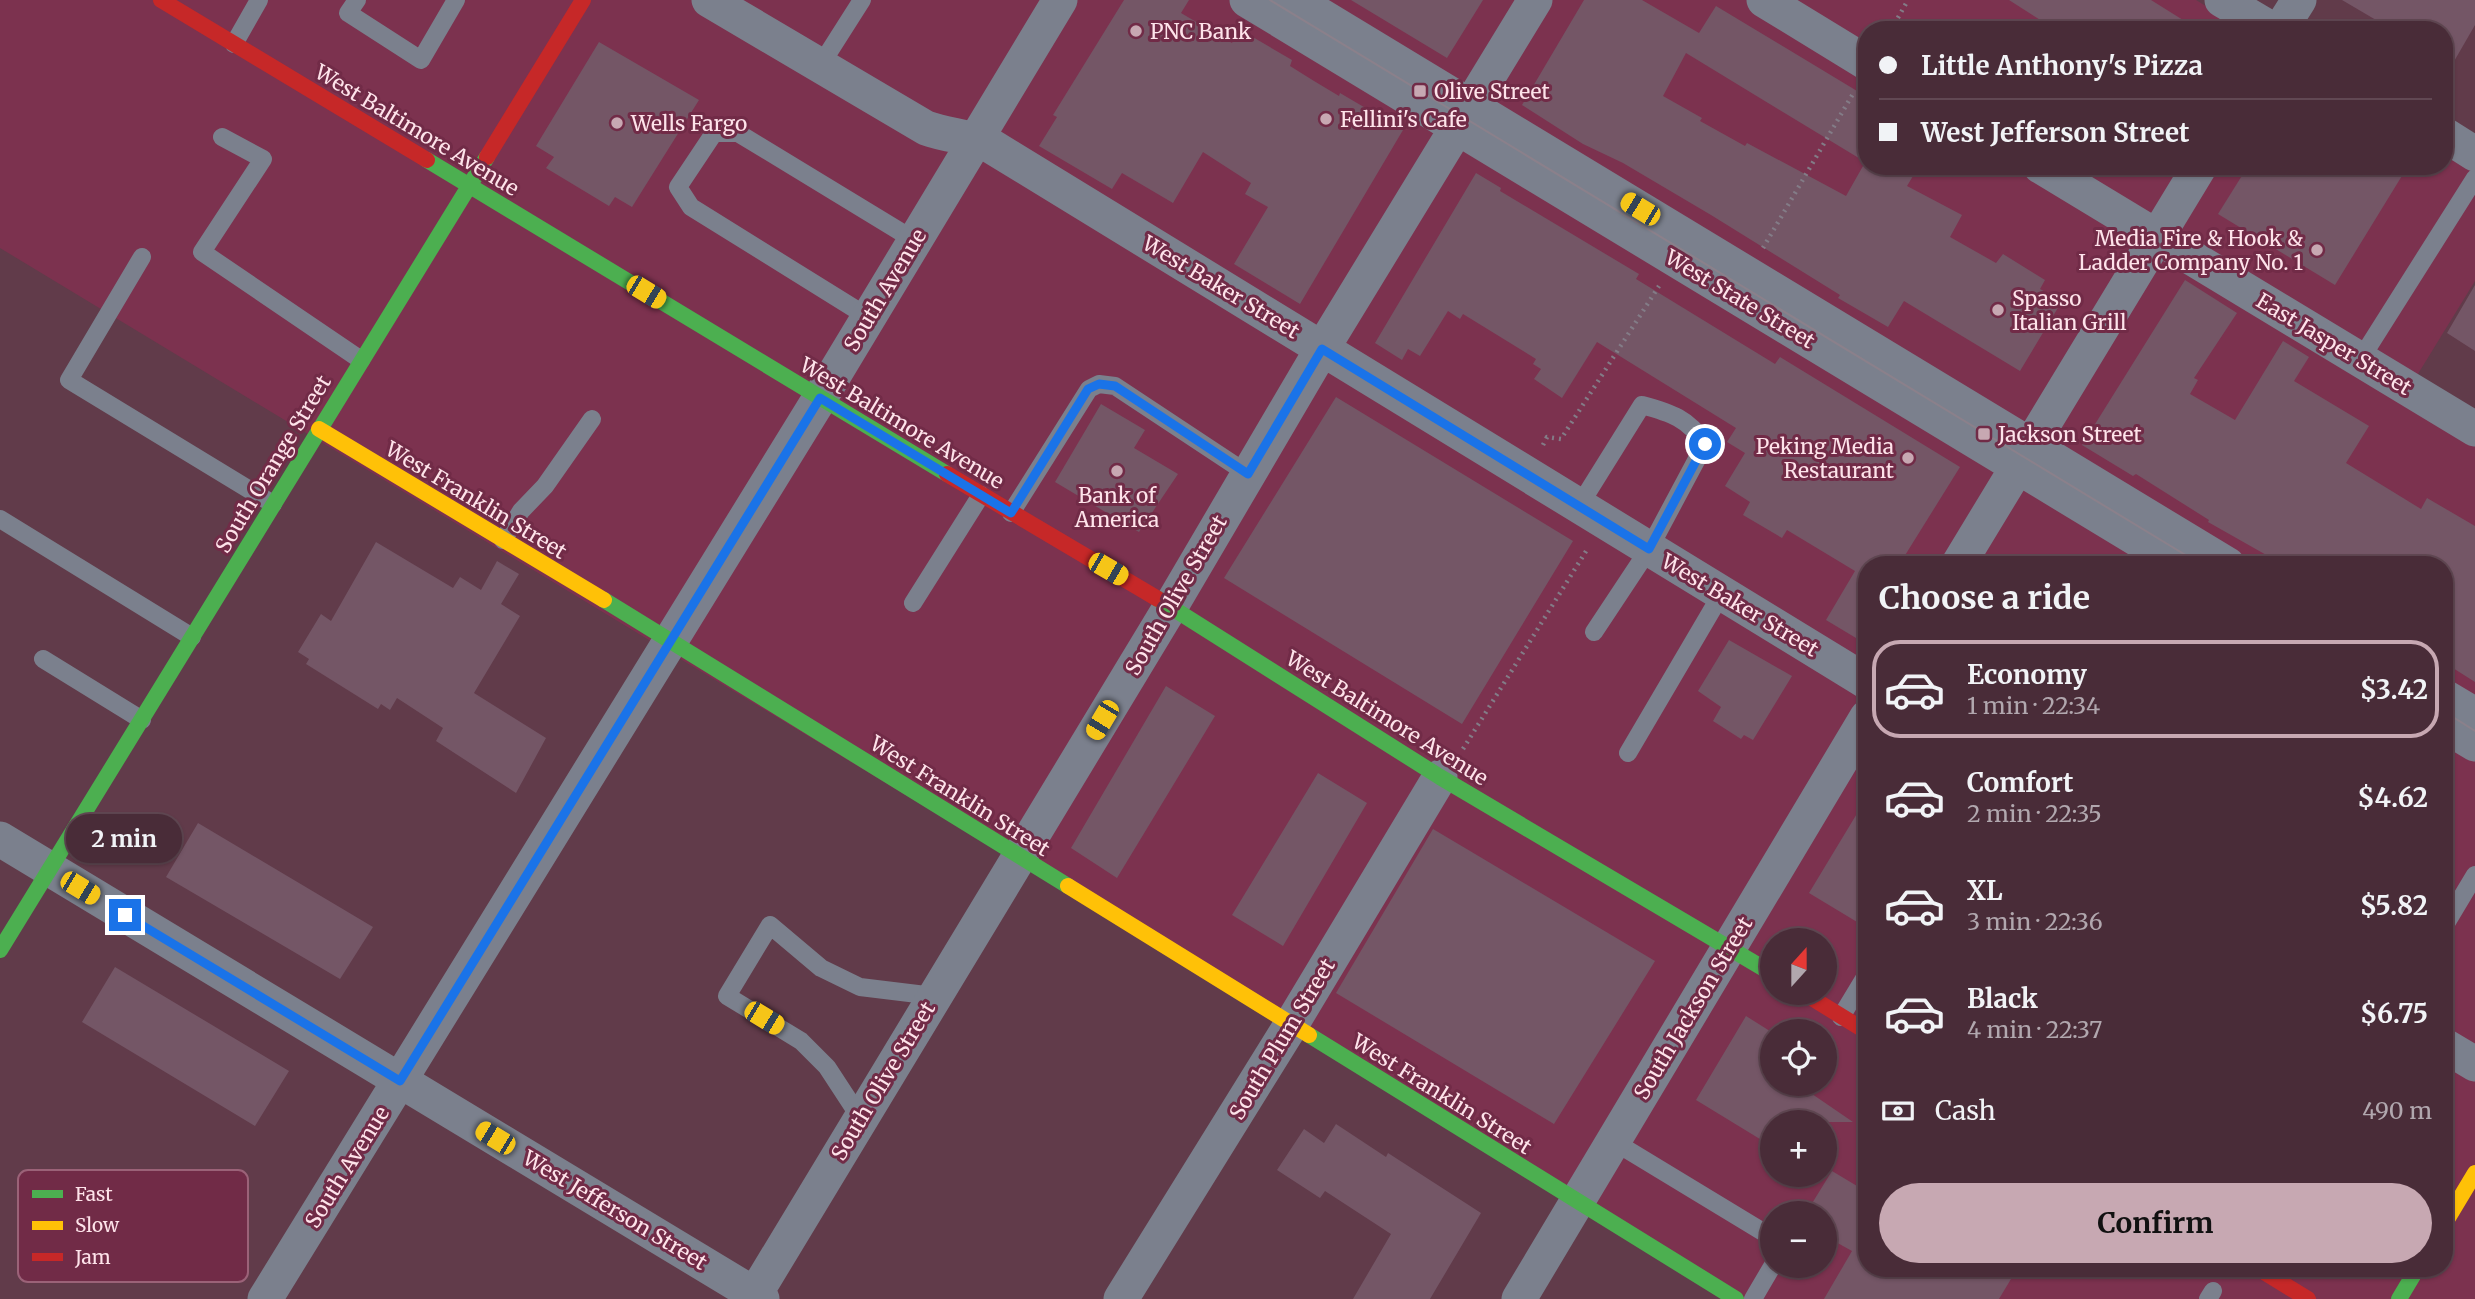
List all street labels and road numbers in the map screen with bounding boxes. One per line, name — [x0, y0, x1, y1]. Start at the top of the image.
street label: West Baltimore Avenue — [309, 58, 524, 202]
street label: South Avenue — [838, 224, 932, 356]
street label: West Baker Street — [1137, 229, 1305, 345]
street label: West State Street — [1659, 243, 1820, 354]
street label: East Jasper Street — [2251, 287, 2417, 401]
street label: West Baltimore Avenue — [794, 351, 1009, 495]
street label: South Orange Street — [209, 370, 337, 558]
street label: West Franklin Street — [380, 435, 572, 565]
street label: South Olive Street — [1119, 510, 1233, 680]
street label: West Baker Street — [1656, 547, 1824, 663]
street label: West Baltimore Avenue — [1280, 644, 1493, 791]
street label: West Franklin Street — [864, 729, 1055, 862]
street label: South Jackson Street — [1628, 912, 1758, 1104]
street label: South Plum Street — [1223, 953, 1341, 1125]
street label: South Olive Street — [825, 997, 941, 1165]
street label: West Franklin Street — [1346, 1027, 1537, 1160]
street label: South Avenue — [299, 1101, 395, 1233]
street label: West Jefferson Street — [517, 1144, 712, 1276]

